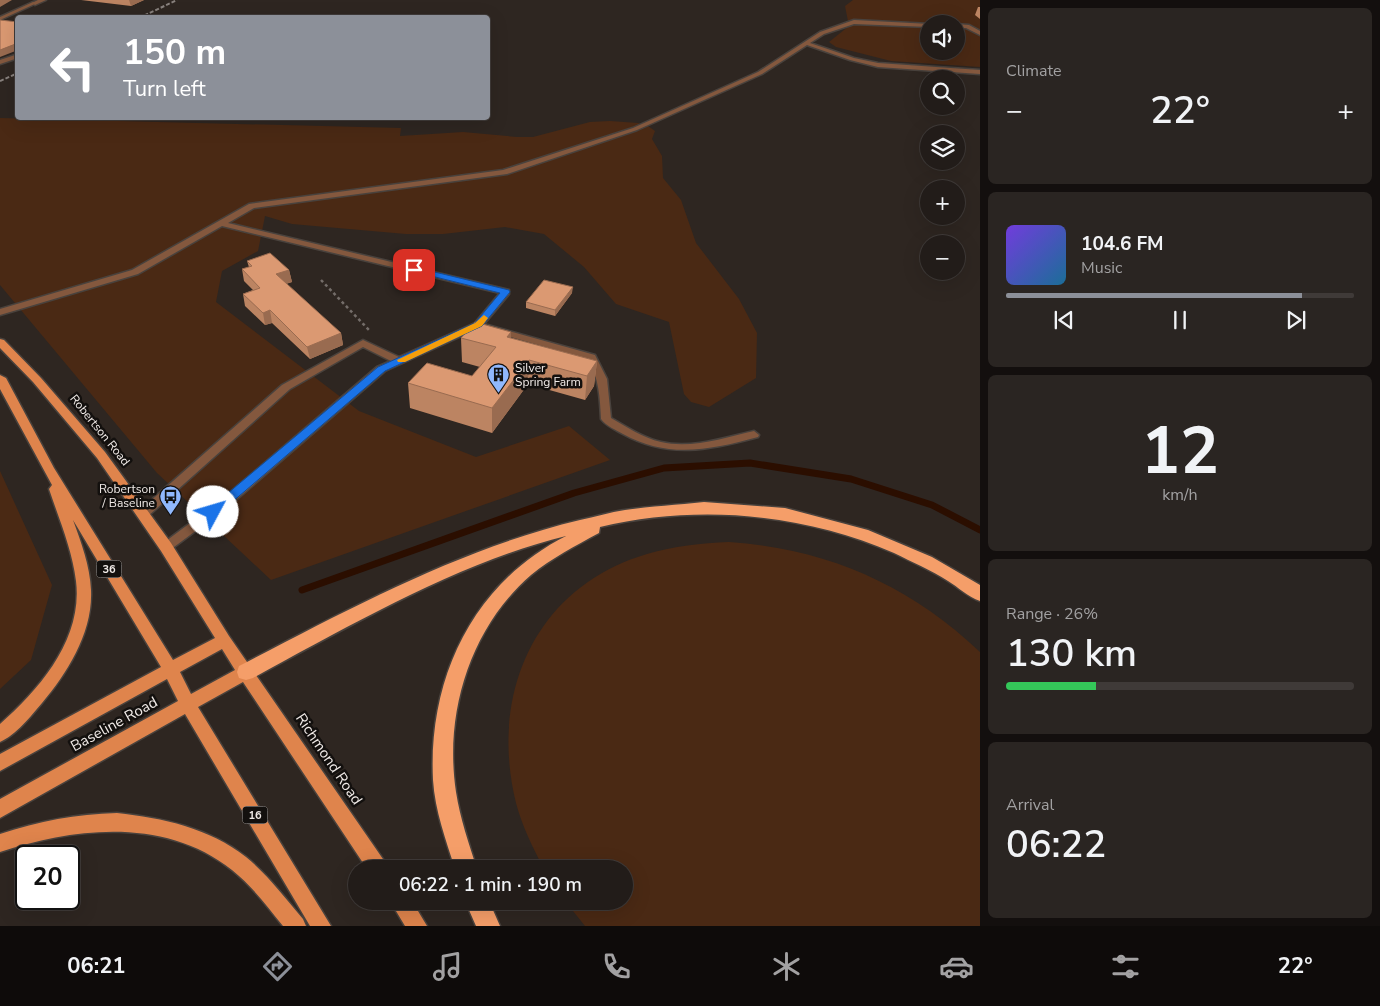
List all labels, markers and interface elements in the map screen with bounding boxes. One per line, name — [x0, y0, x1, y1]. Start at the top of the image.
map controls — [920, 15, 965, 280]
button: sound — [920, 15, 965, 60]
text: 150 m — [123, 29, 226, 76]
icon: left — [40, 35, 105, 100]
text: Climate — [1006, 60, 1061, 82]
button: search — [920, 70, 965, 115]
text: Turn left — [123, 74, 206, 104]
text: 22° — [1150, 85, 1210, 136]
text: − — [1006, 92, 1023, 130]
text: + — [1337, 92, 1354, 130]
button: layers — [920, 125, 965, 170]
button: + — [920, 180, 965, 225]
text: 104.6 FM — [1081, 231, 1164, 257]
button: − — [920, 235, 965, 280]
pin — [393, 249, 435, 291]
icon: arrive — [400, 256, 428, 284]
text: Music — [1081, 257, 1122, 279]
icon: previous — [1050, 306, 1078, 334]
icon: pause — [1166, 306, 1194, 334]
icon: next — [1282, 306, 1310, 334]
place label: Silver Spring Farm — [515, 360, 581, 390]
building icon: Silver Spring Farm — [487, 363, 511, 394]
street label: Robertson Road — [66, 391, 134, 469]
text: 12 — [1141, 407, 1219, 496]
place label: Robertson / Baseline — [99, 481, 155, 511]
bus stop icon: Robertson / Baseline — [159, 484, 183, 515]
text: km/h — [1162, 484, 1198, 506]
position arrow — [186, 485, 238, 537]
road number: 36 — [96, 560, 122, 578]
text: Range · 26% — [1006, 603, 1098, 625]
text: 130 km — [1006, 628, 1137, 679]
street label: Baseline Road — [67, 692, 161, 756]
street label: Richmond Road — [291, 709, 367, 809]
text: Arrival — [1006, 794, 1054, 816]
road number: 16 — [242, 806, 268, 824]
text: 06:22 — [1006, 819, 1106, 870]
speed limit sign: 20 — [15, 845, 80, 910]
text: 06:22 · 1 min · 190 m — [399, 872, 582, 898]
icon: directions — [260, 949, 295, 984]
icon: music — [430, 949, 465, 984]
icon: phone — [599, 949, 634, 984]
icon: climate — [769, 949, 804, 984]
icon: car — [939, 949, 974, 984]
icon: filters — [1108, 949, 1143, 984]
text: 06:21 — [67, 951, 126, 981]
text: 22° — [1278, 951, 1313, 981]

